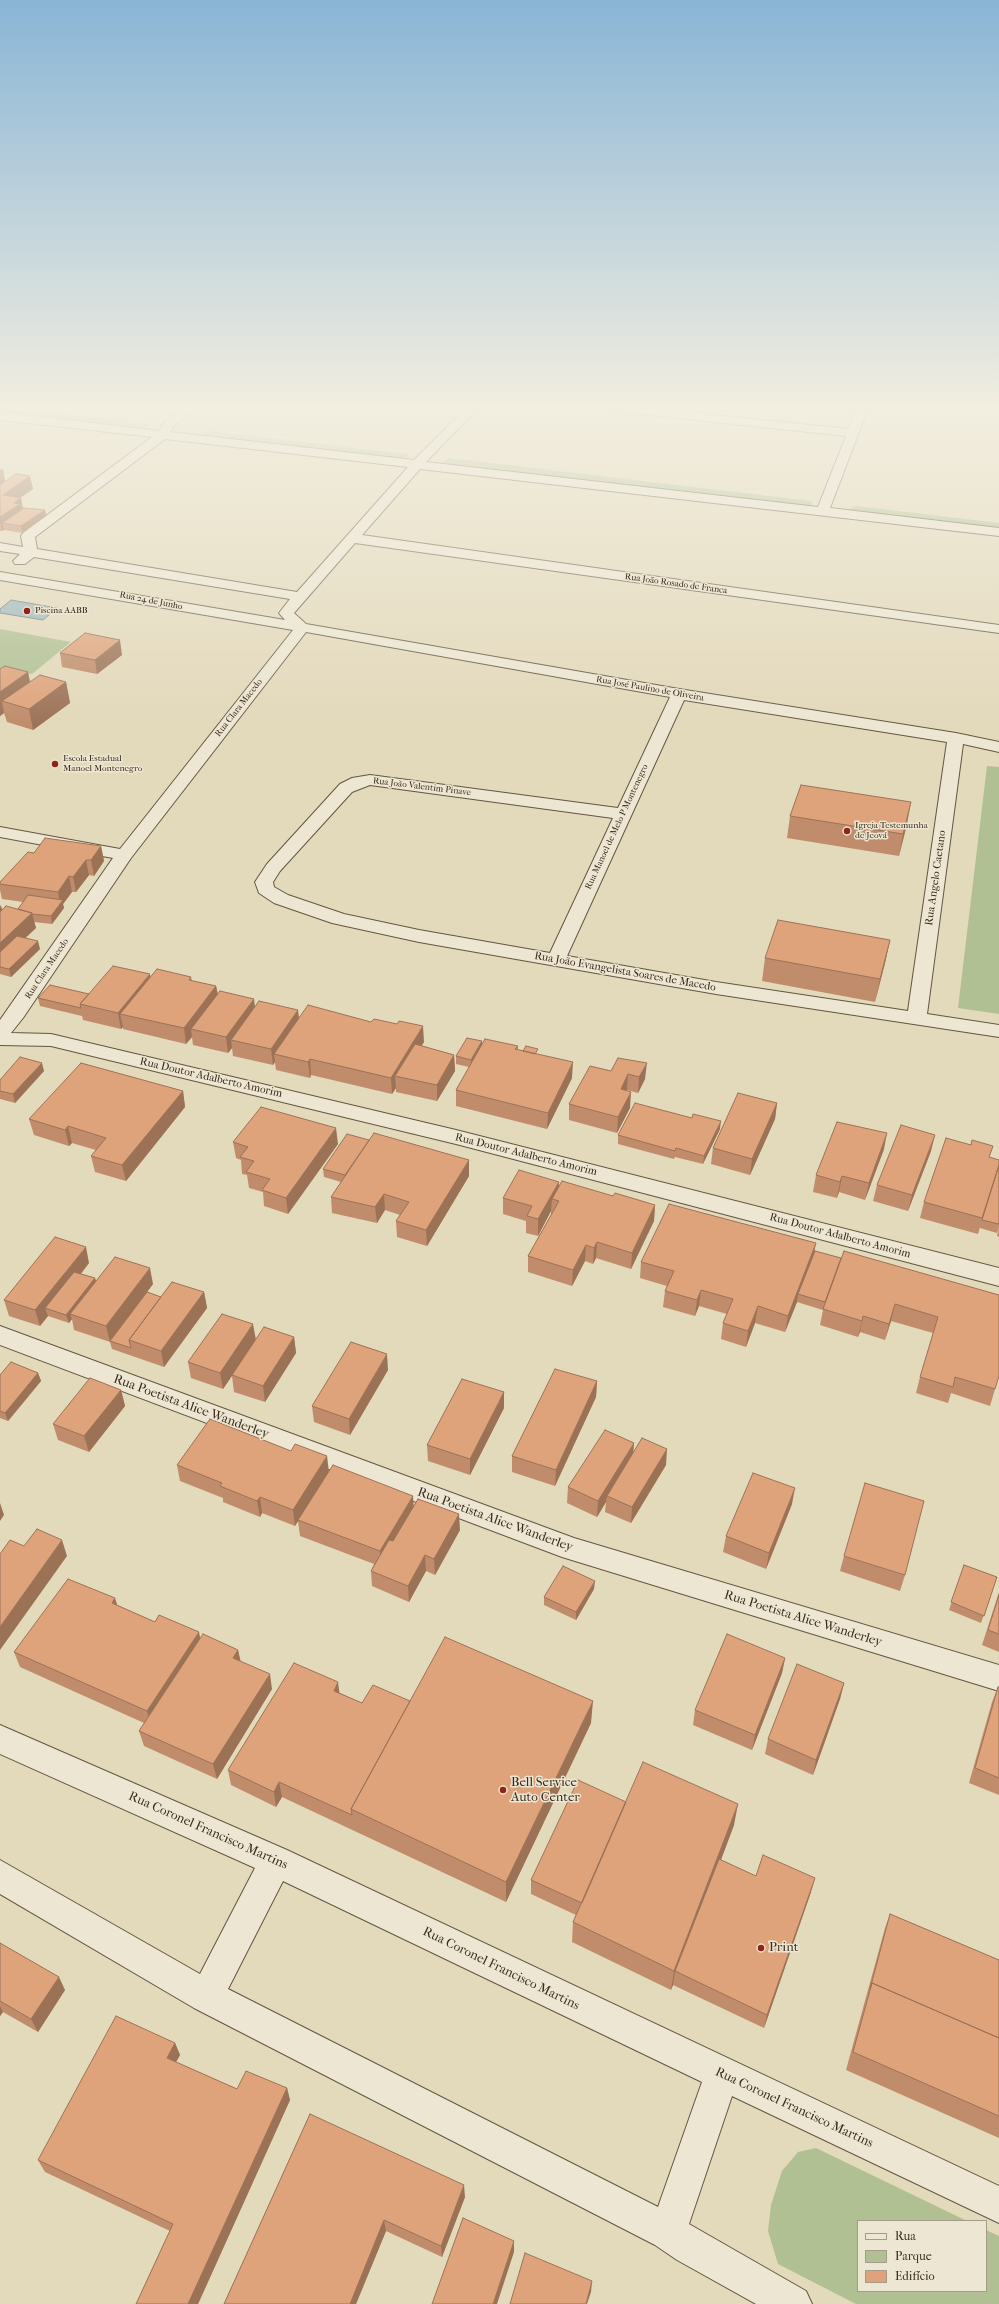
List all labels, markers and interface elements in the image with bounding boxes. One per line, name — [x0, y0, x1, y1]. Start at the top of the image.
street label: Rua João Rosado de Franca — [624, 571, 728, 597]
street label: Rua 24 de Junho — [119, 590, 183, 612]
marker: Piscina AABB — [22, 606, 32, 616]
place label: Piscina AABB — [35, 606, 88, 616]
street label: Rua José Paulino de Oliveira — [595, 674, 705, 704]
street label: Rua Clara Macedo — [213, 677, 265, 739]
place label: Escola Estadual Manoel Montenegro — [63, 754, 142, 775]
marker: Escola Estadual Manoel Montenegro — [50, 759, 60, 769]
street label: Rua Manoel de Melo P Montenegro — [583, 763, 651, 891]
street label: Rua João Valentim Pinave — [372, 776, 472, 798]
place label: Igreja Testemunha de Jeová — [855, 821, 928, 842]
marker: Igreja Testemunha de Jeová — [842, 826, 852, 836]
street label: Rua Angelo Caetano — [923, 830, 949, 926]
street label: Rua Clara Macedo — [23, 937, 71, 1001]
street label: Rua João Evangelista Soares de Macedo — [533, 950, 717, 994]
street label: Rua Doutor Adalberto Amorim — [138, 1055, 284, 1101]
street label: Rua Doutor Adalberto Amorim — [454, 1131, 598, 1179]
street label: Rua Doutor Adalberto Amorim — [768, 1211, 912, 1261]
street label: Rua Poetista Alice Wanderley — [111, 1372, 271, 1442]
street label: Rua Poetista Alice Wanderley — [415, 1485, 575, 1555]
street label: Rua Poetista Alice Wanderley — [722, 1588, 884, 1650]
place label: Bell Service Auto Center — [511, 1775, 580, 1806]
marker: Bell Service Auto Center — [498, 1785, 508, 1795]
street label: Rua Coronel Francisco Martins — [126, 1789, 290, 1873]
street label: Rua Coronel Francisco Martins — [420, 1924, 582, 2014]
place label: Print — [769, 1940, 798, 1956]
marker: Print — [756, 1943, 766, 1953]
street label: Rua Coronel Francisco Martins — [712, 2064, 876, 2152]
legend — [857, 2220, 987, 2292]
text: Rua — [895, 2229, 916, 2243]
text: Parque — [895, 2249, 932, 2263]
text: Edifício — [895, 2269, 935, 2283]

